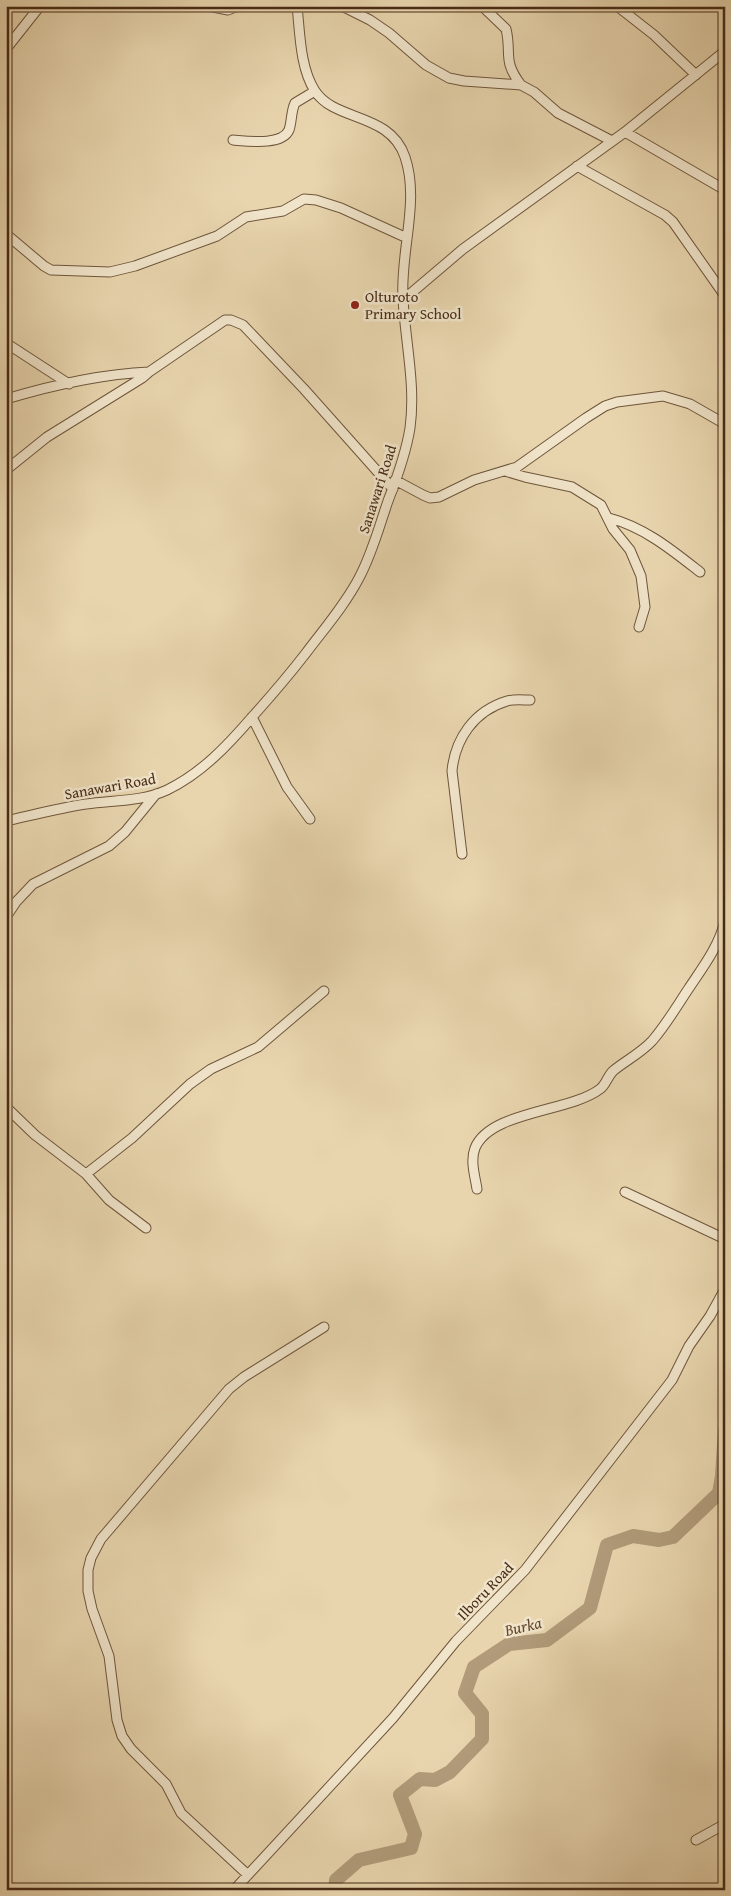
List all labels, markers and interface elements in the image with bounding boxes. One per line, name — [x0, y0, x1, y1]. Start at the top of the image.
place label: Olturoto Primary School — [365, 286, 461, 324]
marker: Olturoto Primary School — [349, 299, 361, 311]
street label: Sanawari Road — [353, 442, 401, 536]
street label: Sanawari Road — [63, 768, 157, 804]
street label: Ilboru Road — [452, 1557, 518, 1625]
water label: Burka — [501, 1610, 544, 1642]

